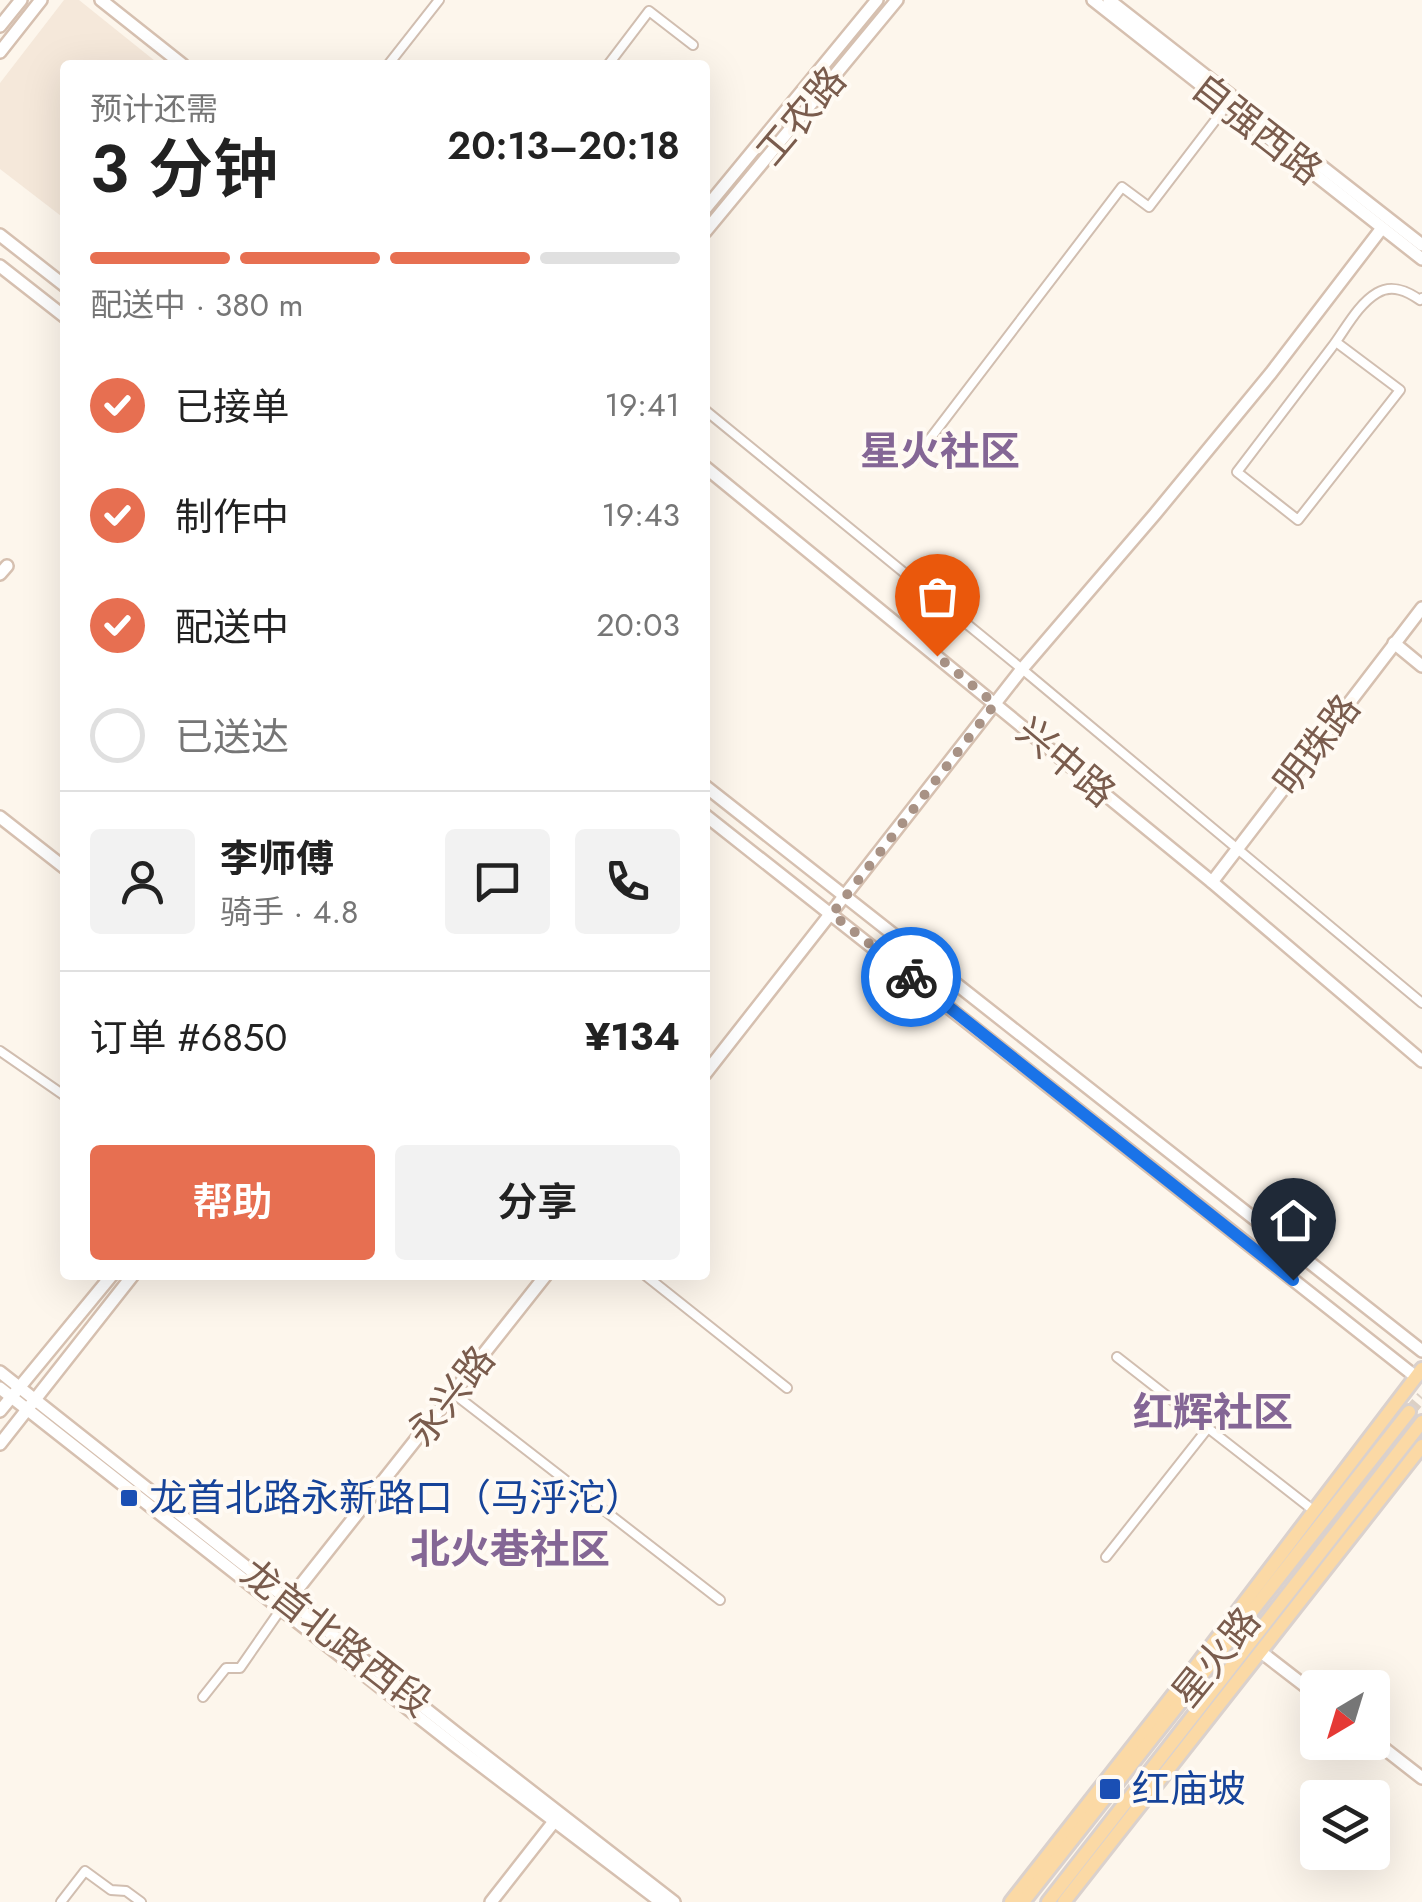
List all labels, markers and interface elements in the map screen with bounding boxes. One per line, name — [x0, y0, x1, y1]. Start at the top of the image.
street label: 工农路 — [743, 54, 858, 177]
street label: 自强西路 — [1180, 60, 1334, 197]
text: 预计还需 — [90, 86, 218, 132]
text: 20:13–20:18 — [447, 118, 680, 173]
text: 3 分钟 — [90, 122, 278, 216]
text: 配送中 · 380 m — [90, 282, 304, 328]
icon: check — [90, 378, 145, 433]
text: 已接单 — [175, 379, 289, 434]
text: 19:41 — [605, 382, 680, 428]
district label: 星火社区 — [860, 422, 1020, 480]
icon: check — [90, 488, 145, 543]
text: 制作中 — [175, 489, 289, 544]
text: 19:43 — [601, 492, 680, 538]
pin — [895, 554, 980, 657]
icon: bag — [910, 569, 965, 624]
icon: check — [90, 598, 145, 653]
text: 配送中 — [175, 599, 289, 654]
text: 20:03 — [596, 602, 680, 648]
street label: 明珠路 — [1260, 683, 1373, 807]
street label: 兴中路 — [1005, 704, 1128, 819]
text: 已送达 — [175, 709, 289, 764]
button: person — [90, 829, 195, 934]
button: chat — [445, 829, 550, 934]
button: phone — [575, 829, 680, 934]
text: 李师傅 — [220, 831, 334, 886]
text: 骑手 · 4.8 — [220, 889, 359, 935]
courier — [861, 927, 961, 1027]
icon: bike — [884, 950, 939, 1005]
text: ¥134 — [585, 1009, 680, 1064]
text: 订单 #6850 — [90, 1010, 287, 1065]
button: 帮助 — [90, 1145, 375, 1260]
button: 分享 — [395, 1145, 680, 1260]
pin — [1251, 1178, 1336, 1281]
icon: home — [1266, 1193, 1321, 1248]
street label: 永兴路 — [394, 1334, 507, 1458]
district label: 红辉社区 — [1133, 1383, 1293, 1441]
place label: 龙首北路永新路口（马泘沱） — [149, 1470, 643, 1525]
marker: 龙首北路永新路口（马泘沱） — [118, 1487, 140, 1509]
district label: 北火巷社区 — [410, 1520, 610, 1578]
street label: 龙首北路西段 — [230, 1546, 443, 1729]
street label: 星火路 — [1158, 1595, 1273, 1718]
north arrow — [1300, 1670, 1390, 1760]
map controls — [1300, 1670, 1390, 1870]
place label: 红庙坡 — [1132, 1761, 1246, 1816]
marker: 红庙坡 — [1097, 1776, 1123, 1802]
button: layers — [1300, 1780, 1390, 1870]

